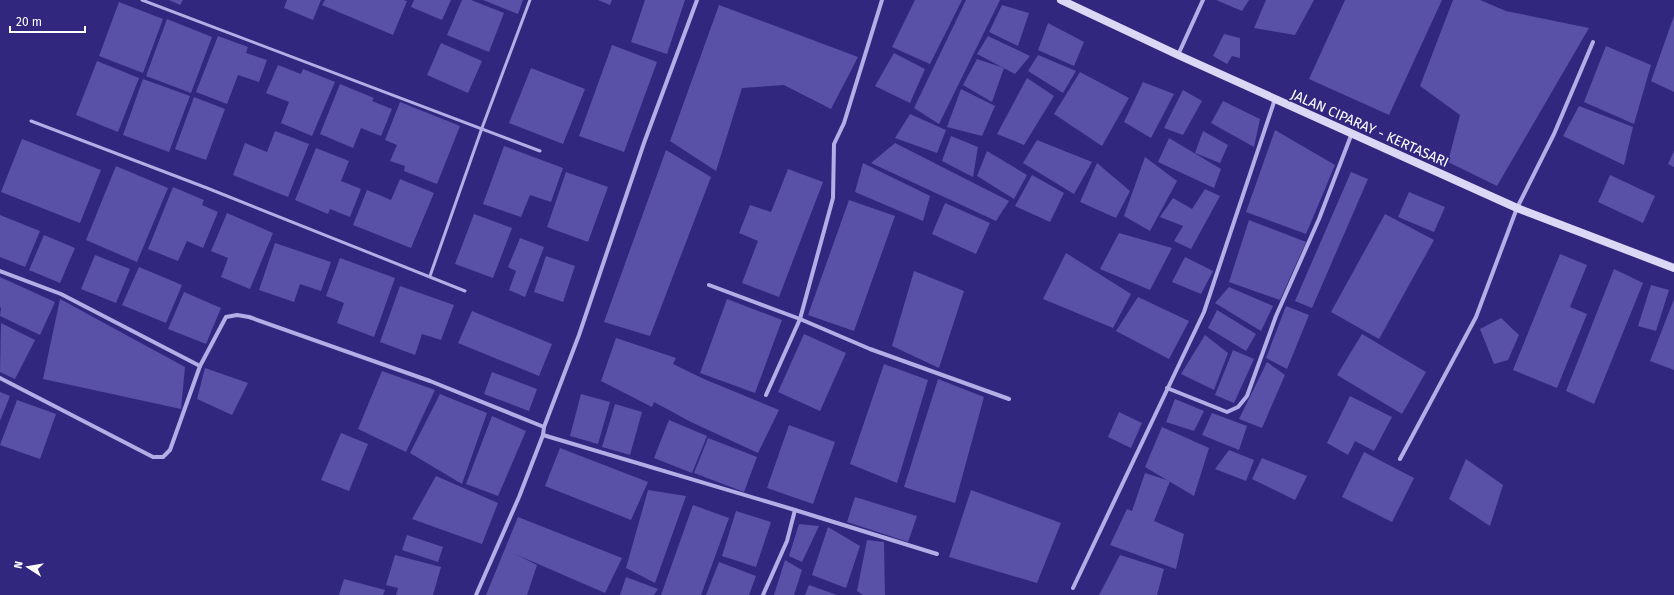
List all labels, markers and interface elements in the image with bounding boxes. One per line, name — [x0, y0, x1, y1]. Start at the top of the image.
scale bar — [10, 8, 85, 34]
text: 20 m — [16, 15, 42, 29]
street label: JALAN CIPARAY - KERTASARI — [1288, 86, 1451, 171]
north arrow — [8, 547, 48, 587]
text: N — [12, 560, 26, 570]

